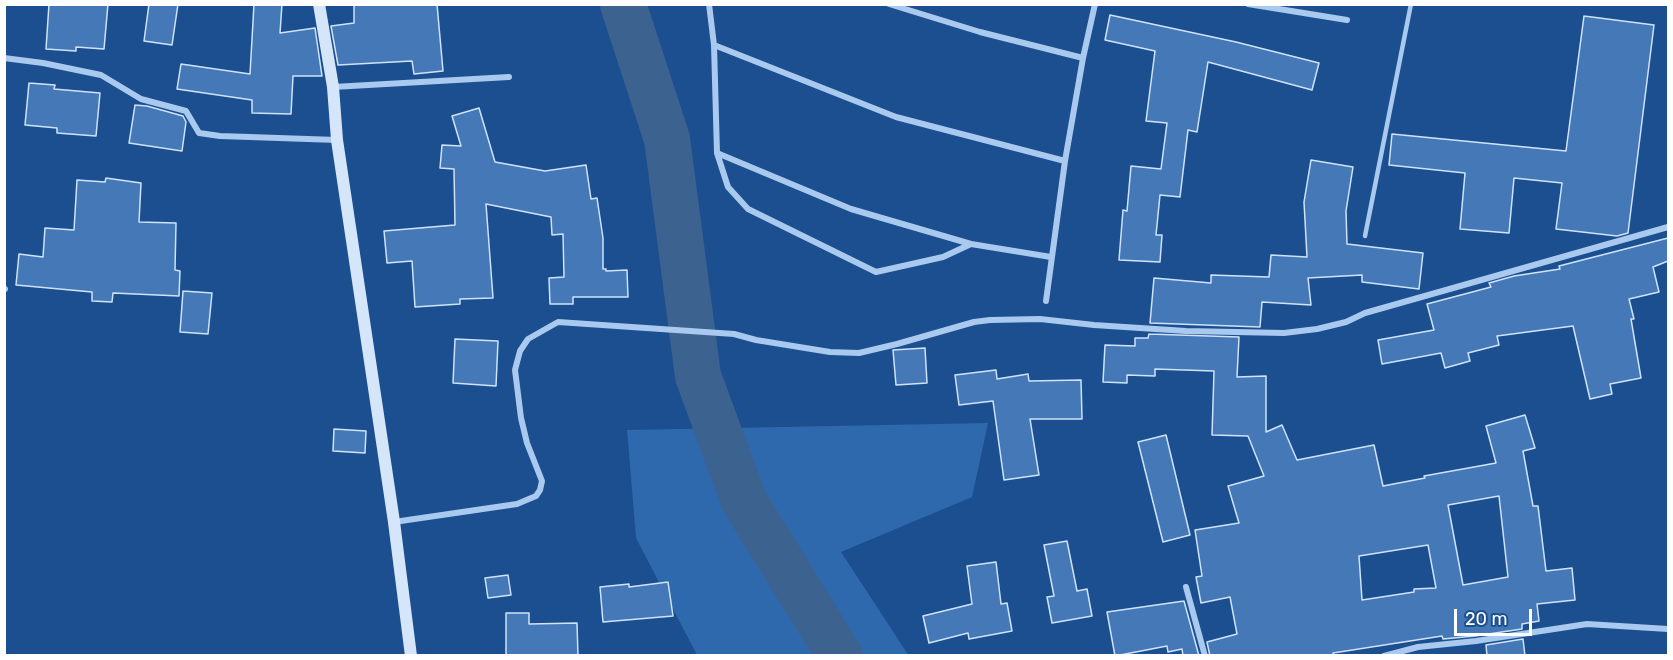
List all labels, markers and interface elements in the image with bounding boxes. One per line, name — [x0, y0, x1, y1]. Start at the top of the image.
scale bar — [1457, 597, 1535, 635]
text: 20 m — [1465, 608, 1507, 630]

